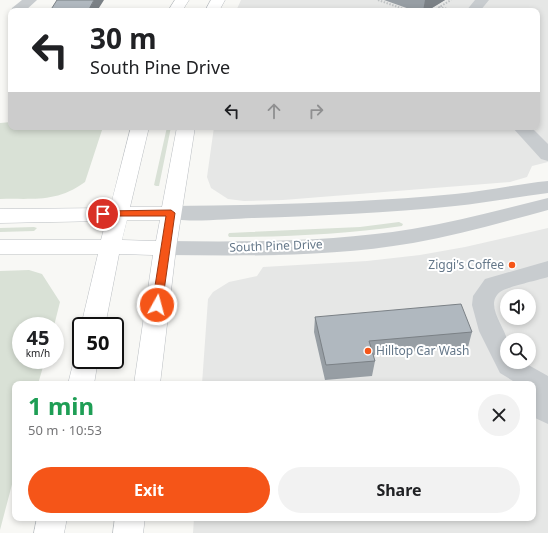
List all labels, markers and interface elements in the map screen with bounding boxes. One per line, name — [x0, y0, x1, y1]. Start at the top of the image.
text: 30 m — [90, 19, 157, 57]
icon: left — [24, 24, 76, 76]
text: South Pine Drive — [90, 55, 230, 79]
icon: left — [221, 100, 243, 122]
icon: ahead — [263, 100, 285, 122]
icon: right — [305, 100, 327, 122]
pin — [86, 197, 120, 231]
icon: arrive — [92, 203, 114, 225]
street label: South Pine Drive — [229, 235, 323, 256]
place label: Ziggi's Coffee — [428, 256, 504, 273]
marker: Ziggi's Coffee — [507, 260, 517, 270]
position arrow — [136, 284, 178, 326]
map controls — [500, 289, 536, 369]
button: sound — [500, 289, 536, 325]
speed limit sign: 50 — [72, 317, 124, 369]
text: 45 — [27, 324, 49, 351]
button: search — [500, 333, 536, 369]
place label: Hilltop Car Wash — [376, 342, 469, 359]
text: km/h — [26, 346, 50, 360]
marker: Hilltop Car Wash — [363, 346, 373, 356]
text: 1 min — [28, 389, 94, 422]
button: close — [478, 394, 520, 436]
text: 50 m · 10:53 — [28, 421, 102, 439]
button: Exit — [28, 467, 270, 513]
button: Share — [278, 467, 520, 513]

